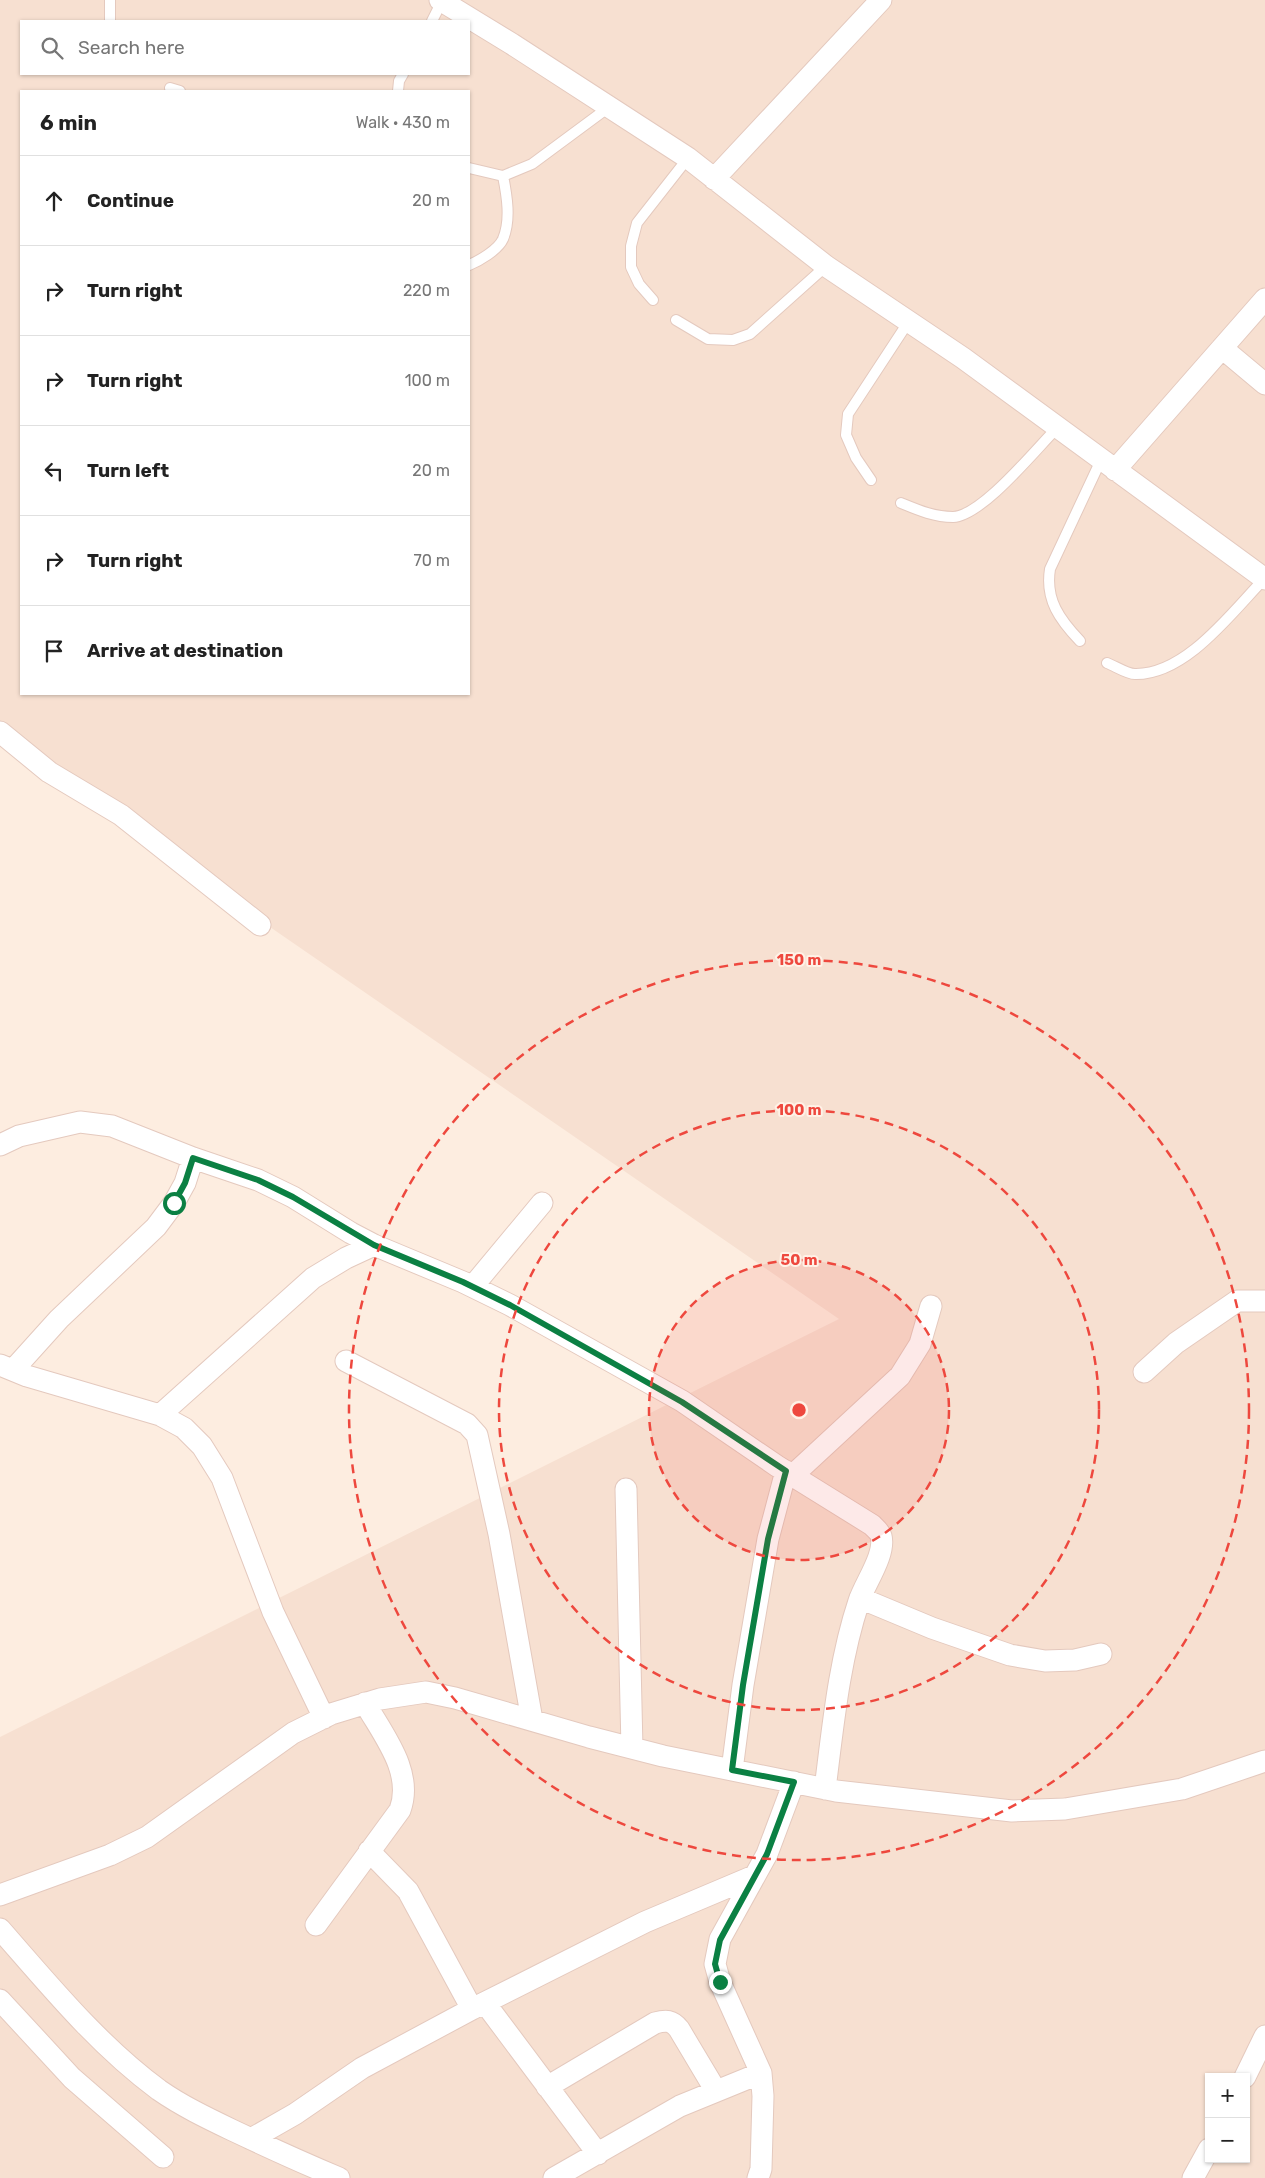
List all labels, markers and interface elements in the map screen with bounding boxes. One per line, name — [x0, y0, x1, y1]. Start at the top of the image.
search box — [20, 20, 470, 75]
icon: search — [38, 34, 66, 62]
text: Search here — [78, 36, 185, 59]
text: 6 min — [40, 110, 97, 135]
text: Walk · 430 m — [356, 113, 450, 132]
icon: ahead — [40, 187, 68, 215]
text: Continue — [87, 189, 174, 212]
text: 20 m — [412, 191, 450, 210]
icon: right — [40, 277, 68, 305]
text: Turn right — [87, 279, 182, 302]
text: 220 m — [403, 281, 450, 300]
icon: right — [40, 367, 68, 395]
text: Turn right — [87, 369, 182, 392]
text: 100 m — [405, 371, 450, 390]
icon: left — [40, 457, 68, 485]
text: Turn left — [87, 459, 169, 482]
text: 20 m — [412, 461, 450, 480]
icon: right — [40, 547, 68, 575]
text: Turn right — [87, 549, 182, 572]
text: 70 m — [413, 551, 450, 570]
icon: arrive — [40, 637, 68, 665]
text: Arrive at destination — [87, 639, 283, 662]
text: 150 m — [777, 951, 821, 969]
text: 100 m — [777, 1101, 821, 1119]
route start — [163, 1192, 186, 1215]
text: 50 m — [781, 1251, 817, 1269]
centre of rings — [790, 1401, 808, 1419]
route end — [709, 1971, 732, 1994]
map controls — [1205, 2073, 1250, 2163]
button: + — [1205, 2073, 1250, 2118]
button: − — [1205, 2118, 1250, 2163]

